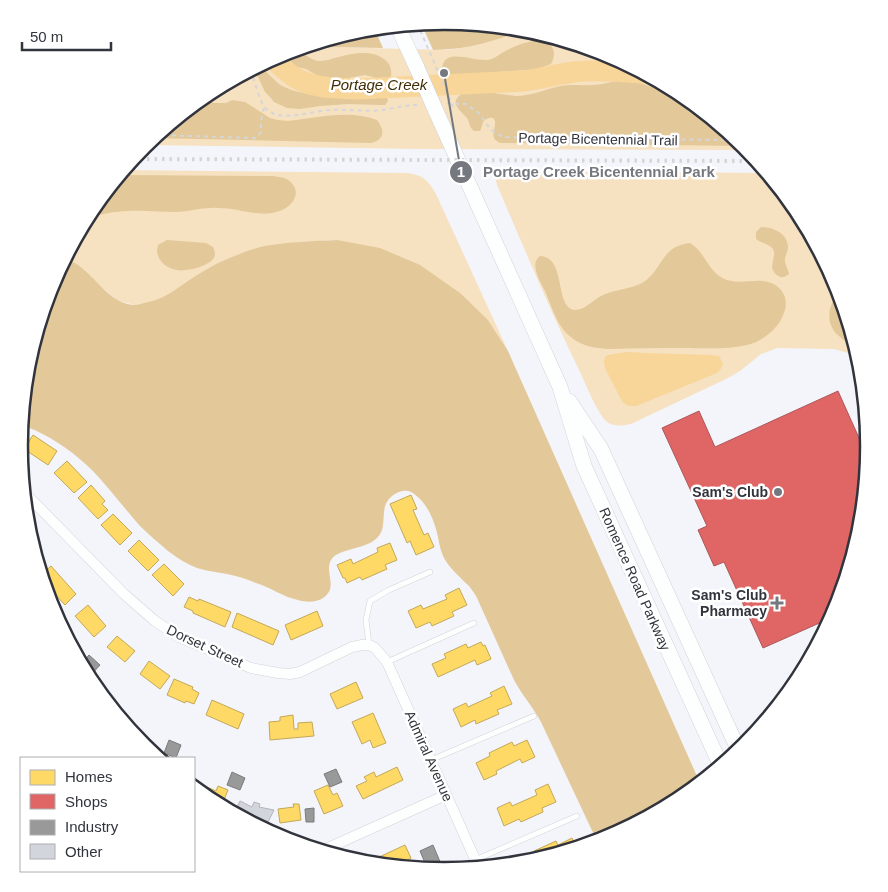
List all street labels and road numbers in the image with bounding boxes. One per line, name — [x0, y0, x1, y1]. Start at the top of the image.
street label: Portage Bicentennial Trail — [518, 130, 678, 148]
street label: Romence Road Parkway — [596, 505, 674, 653]
street label: Dorset Street — [164, 621, 246, 671]
street label: Admiral Avenue — [402, 708, 456, 804]

